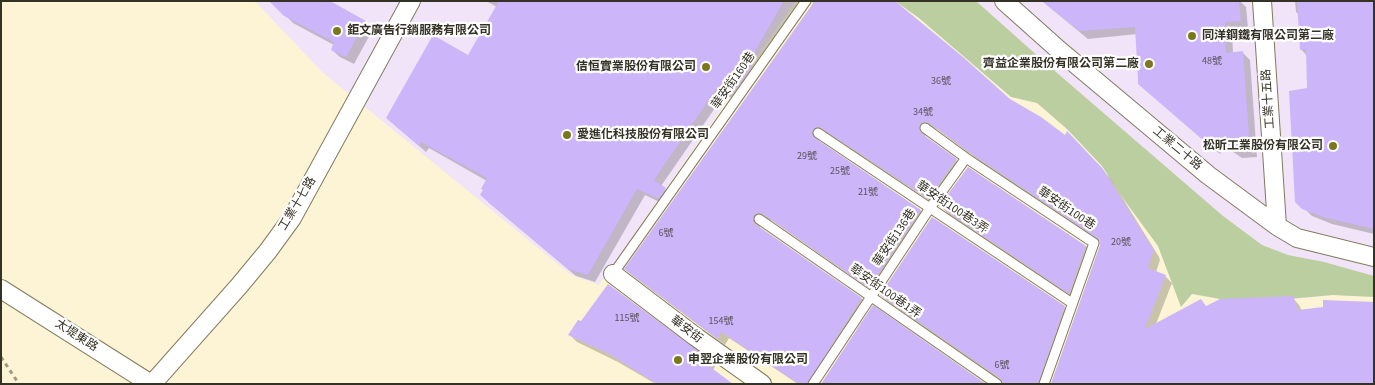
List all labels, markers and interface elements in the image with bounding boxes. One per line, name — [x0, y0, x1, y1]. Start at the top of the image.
place label: 鉅文廣告行銷服務有限公司 — [347, 24, 491, 38]
marker: 鉅文廣告行銷服務有限公司 — [331, 25, 343, 37]
place label: 同洋鋼鐵有限公司第二廠 — [1202, 29, 1334, 43]
marker: 同洋鋼鐵有限公司第二廠 — [1186, 30, 1198, 42]
street label: 華安街160巷 — [709, 50, 759, 112]
house number: 48號 — [1202, 56, 1222, 68]
place label: 齊益企業股份有限公司第二廠 — [983, 57, 1139, 71]
marker: 齊益企業股份有限公司第二廠 — [1143, 58, 1155, 70]
place label: 佶恒實業股份有限公司 — [576, 60, 696, 74]
marker: 佶恒實業股份有限公司 — [700, 61, 712, 73]
street label: 工業十五路 — [1260, 69, 1278, 129]
house number: 36號 — [931, 76, 951, 88]
house number: 34號 — [913, 107, 933, 119]
street label: 工業二十路 — [1149, 124, 1205, 174]
place label: 愛進化科技股份有限公司 — [577, 128, 709, 142]
marker: 愛進化科技股份有限公司 — [561, 129, 573, 141]
place label: 松昕工業股份有限公司 — [1203, 139, 1323, 153]
marker: 松昕工業股份有限公司 — [1327, 140, 1339, 152]
house number: 29號 — [797, 151, 817, 163]
house number: 25號 — [830, 166, 850, 178]
street label: 工業十七路 — [276, 175, 320, 233]
street label: 華安街100巷3弄 — [913, 179, 991, 237]
street label: 華安街100巷 — [1035, 185, 1097, 233]
house number: 21號 — [858, 187, 878, 199]
street label: 華安街136巷 — [871, 207, 919, 269]
house number: 6號 — [659, 228, 673, 240]
house number: 20號 — [1111, 237, 1131, 249]
street label: 華安街100巷1弄 — [847, 262, 923, 322]
house number: 115號 — [615, 313, 639, 325]
street label: 華安街 — [667, 313, 705, 347]
house number: 154號 — [709, 316, 733, 328]
street label: 太堤東路 — [52, 317, 100, 355]
place label: 申翌企業股份有限公司 — [688, 353, 808, 367]
marker: 申翌企業股份有限公司 — [672, 354, 684, 366]
house number: 6號 — [995, 360, 1009, 372]

